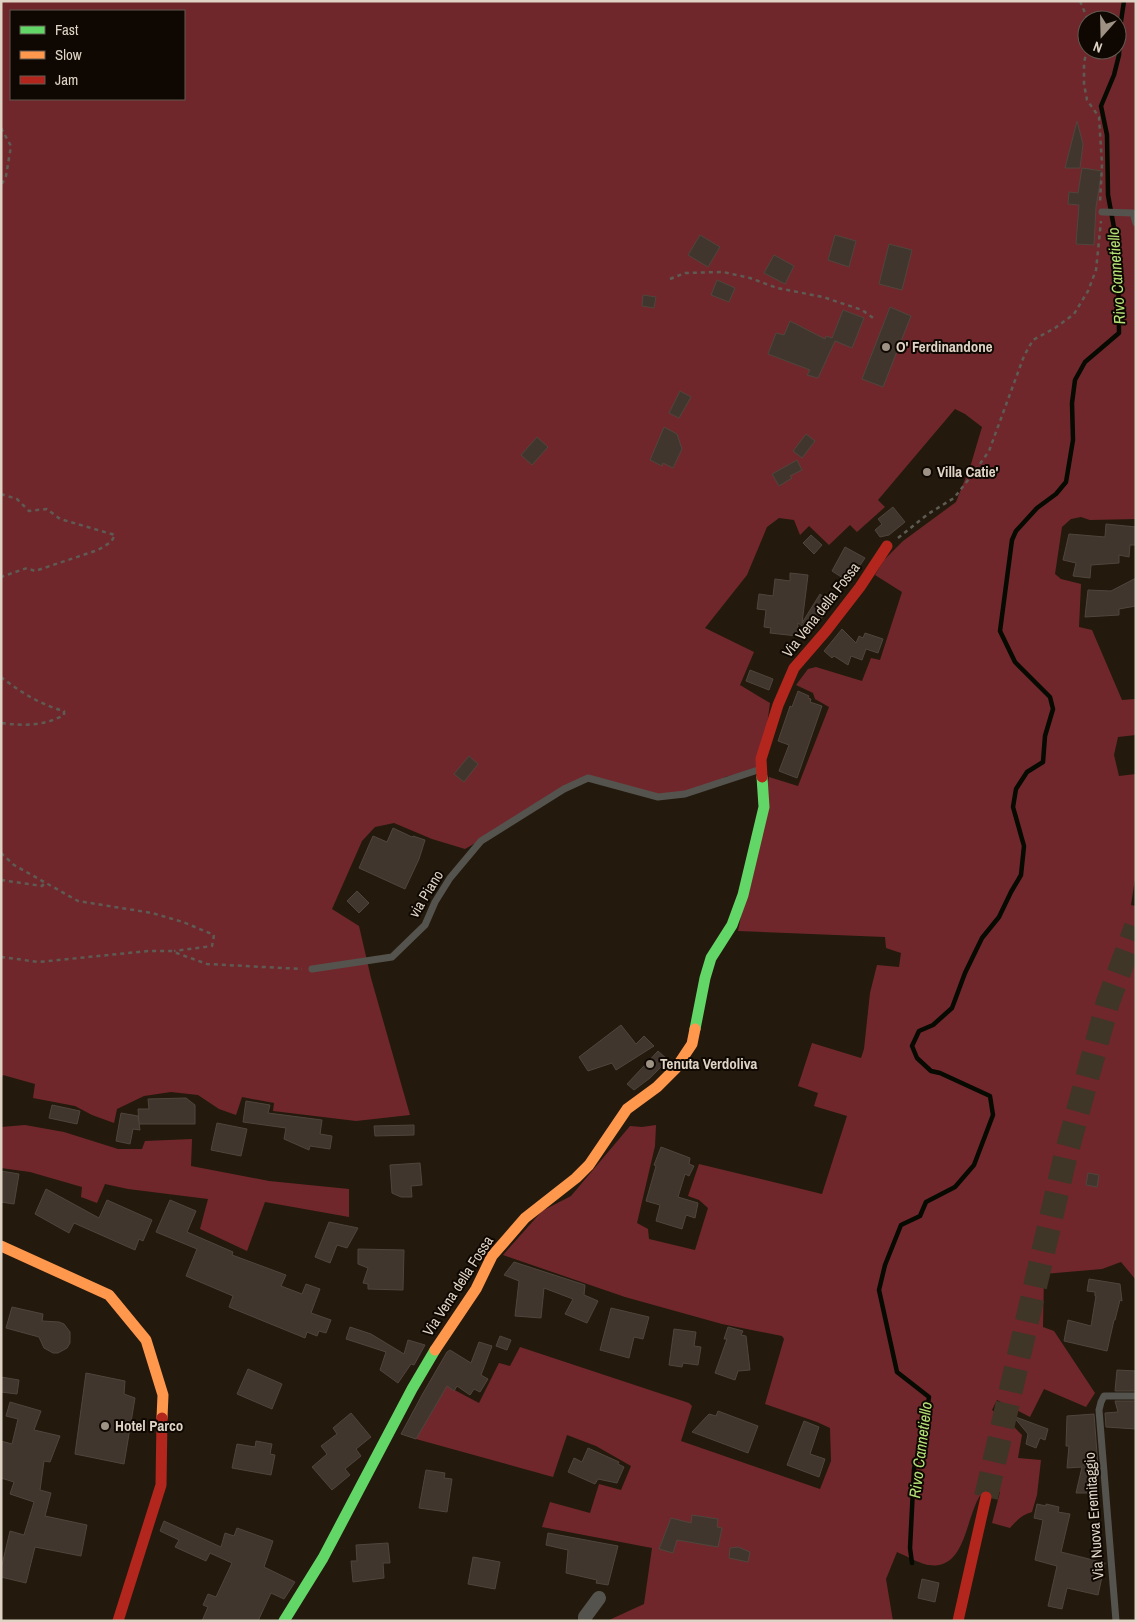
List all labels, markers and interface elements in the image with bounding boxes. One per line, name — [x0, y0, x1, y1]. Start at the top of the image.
legend — [10, 10, 185, 100]
north arrow — [1077, 10, 1127, 60]
text: Fast — [55, 19, 79, 40]
text: N — [1091, 37, 1105, 57]
text: Slow — [55, 44, 82, 65]
text: Jam — [55, 69, 78, 90]
water label: Rivo Cannetiello — [1102, 227, 1130, 325]
place label: O' Ferdinandone — [896, 336, 993, 357]
marker: O' Ferdinandone — [880, 341, 892, 353]
place label: Villa Catie' — [937, 461, 999, 482]
marker: Villa Catie' — [921, 466, 933, 478]
street label: Via Vena della Fossa — [777, 558, 865, 662]
street label: via Piano — [403, 866, 448, 921]
place label: Tenuta Verdoliva — [660, 1053, 757, 1074]
marker: Tenuta Verdoliva — [644, 1058, 656, 1070]
street label: Via Vena della Fossa — [417, 1231, 498, 1340]
water label: Rivo Cannetiello — [903, 1401, 937, 1499]
place label: Hotel Parco — [115, 1415, 183, 1436]
marker: Hotel Parco — [99, 1420, 111, 1432]
street label: Via Nuova Eremitaggio — [1079, 1451, 1108, 1580]

